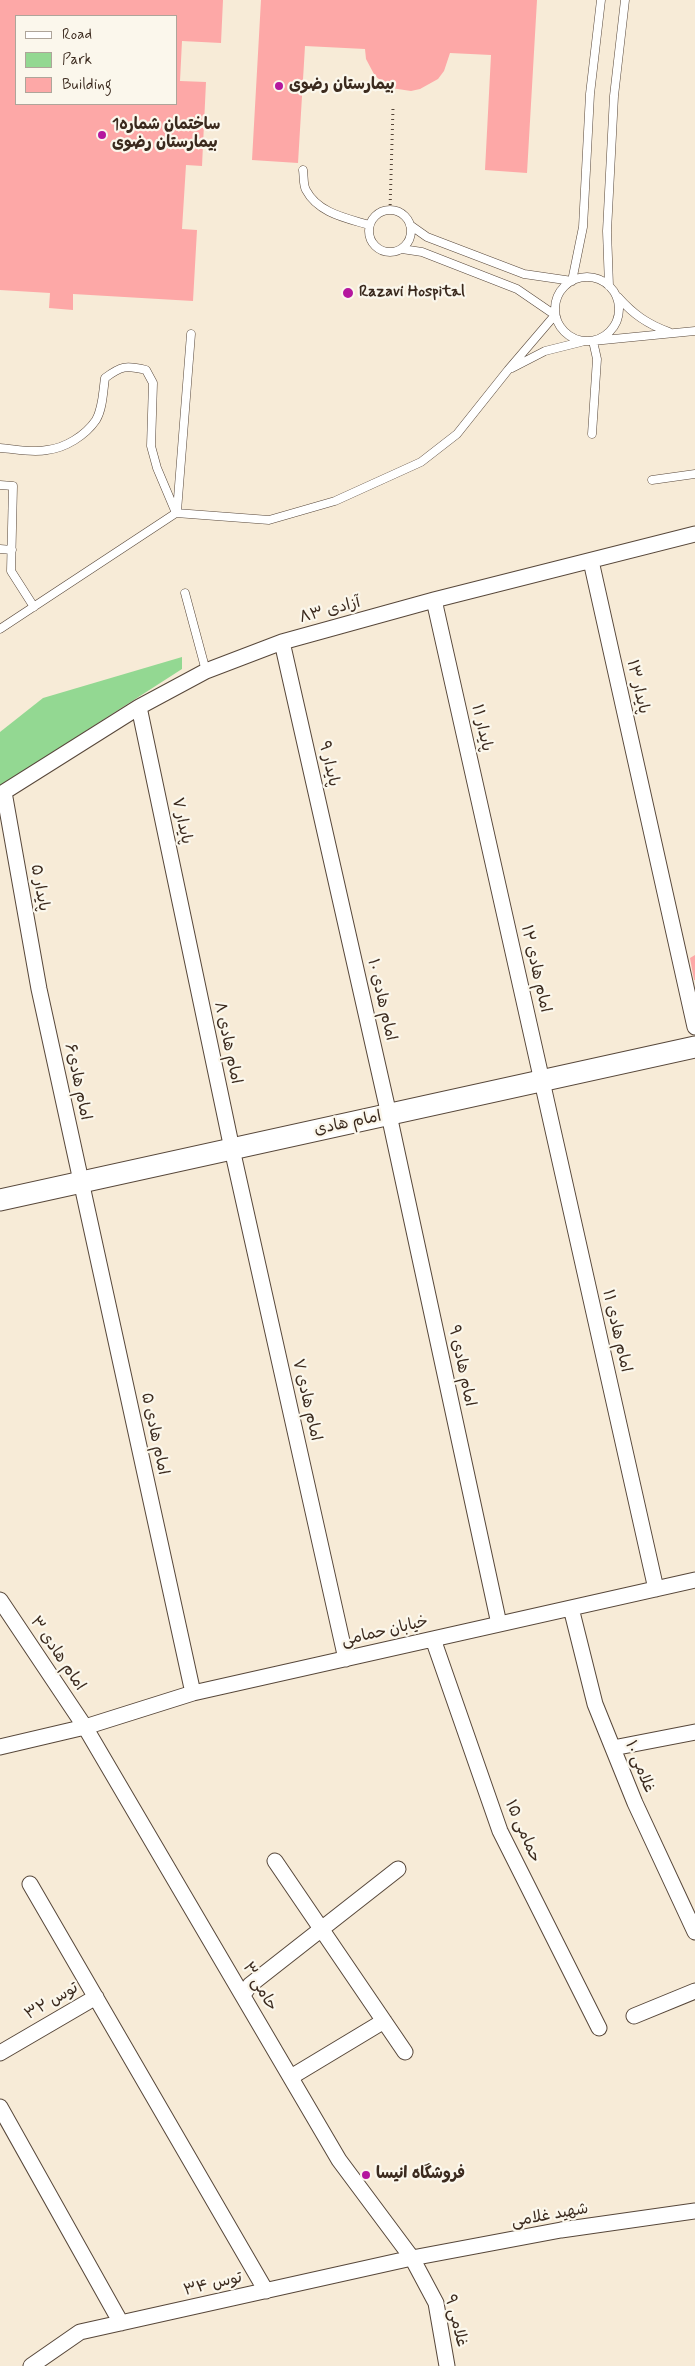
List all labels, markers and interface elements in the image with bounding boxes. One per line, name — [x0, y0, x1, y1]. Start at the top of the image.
legend — [15, 15, 178, 105]
text: Road — [62, 25, 92, 45]
text: Park — [62, 50, 92, 70]
text: Building — [62, 75, 112, 95]
place label: بیمارستان رضوی — [289, 76, 395, 96]
marker: بیمارستان رضوی — [273, 80, 285, 92]
place label: ساختمان شماره1 بیمارستان رضوی — [112, 116, 220, 154]
marker: ساختمان شماره1 بیمارستان رضوی — [96, 129, 108, 141]
place label: Razavi Hospital — [359, 283, 465, 303]
marker: Razavi Hospital — [341, 286, 355, 300]
street label: آزادی ۸۳ — [297, 594, 363, 628]
street label: پایدار ۱۳ — [621, 658, 653, 716]
street label: پایدار ۱۱ — [466, 703, 496, 753]
street label: پایدار ۹ — [313, 739, 343, 789]
street label: پایدار ۷ — [167, 796, 195, 846]
street label: پایدار ۵ — [25, 863, 53, 913]
street label: امام هادی ۱۲ — [516, 923, 554, 1015]
street label: امام هادی ۱۰ — [362, 957, 400, 1043]
street label: امام هادی ۸ — [209, 1000, 245, 1086]
street label: امام هادی۶ — [60, 1042, 94, 1122]
street label: امام هادی — [313, 1108, 383, 1140]
street label: امام هادی ۱۱ — [597, 1288, 635, 1374]
street label: امام هادی ۹ — [443, 1324, 479, 1408]
street label: امام هادی ۷ — [287, 1357, 325, 1443]
street label: امام هادی ۵ — [136, 1391, 172, 1477]
street label: امام هادی ۳ — [25, 1613, 89, 1695]
street label: خیابان حمامی — [340, 1613, 430, 1651]
street label: غلامی ۱۰ — [620, 1738, 658, 1796]
street label: حمامی ۱۵ — [500, 1797, 544, 1865]
street label: حامی ۳ — [237, 1959, 281, 2015]
street label: توس ۳۲ — [22, 1979, 82, 2025]
place label: فروشگاه انیسا — [376, 2165, 465, 2185]
marker: فروشگاه انیسا — [360, 2169, 372, 2181]
street label: شهید غلامی — [510, 2200, 590, 2232]
street label: توس ۳۴ — [182, 2269, 244, 2301]
street label: غلامی ۹ — [439, 2293, 471, 2349]

